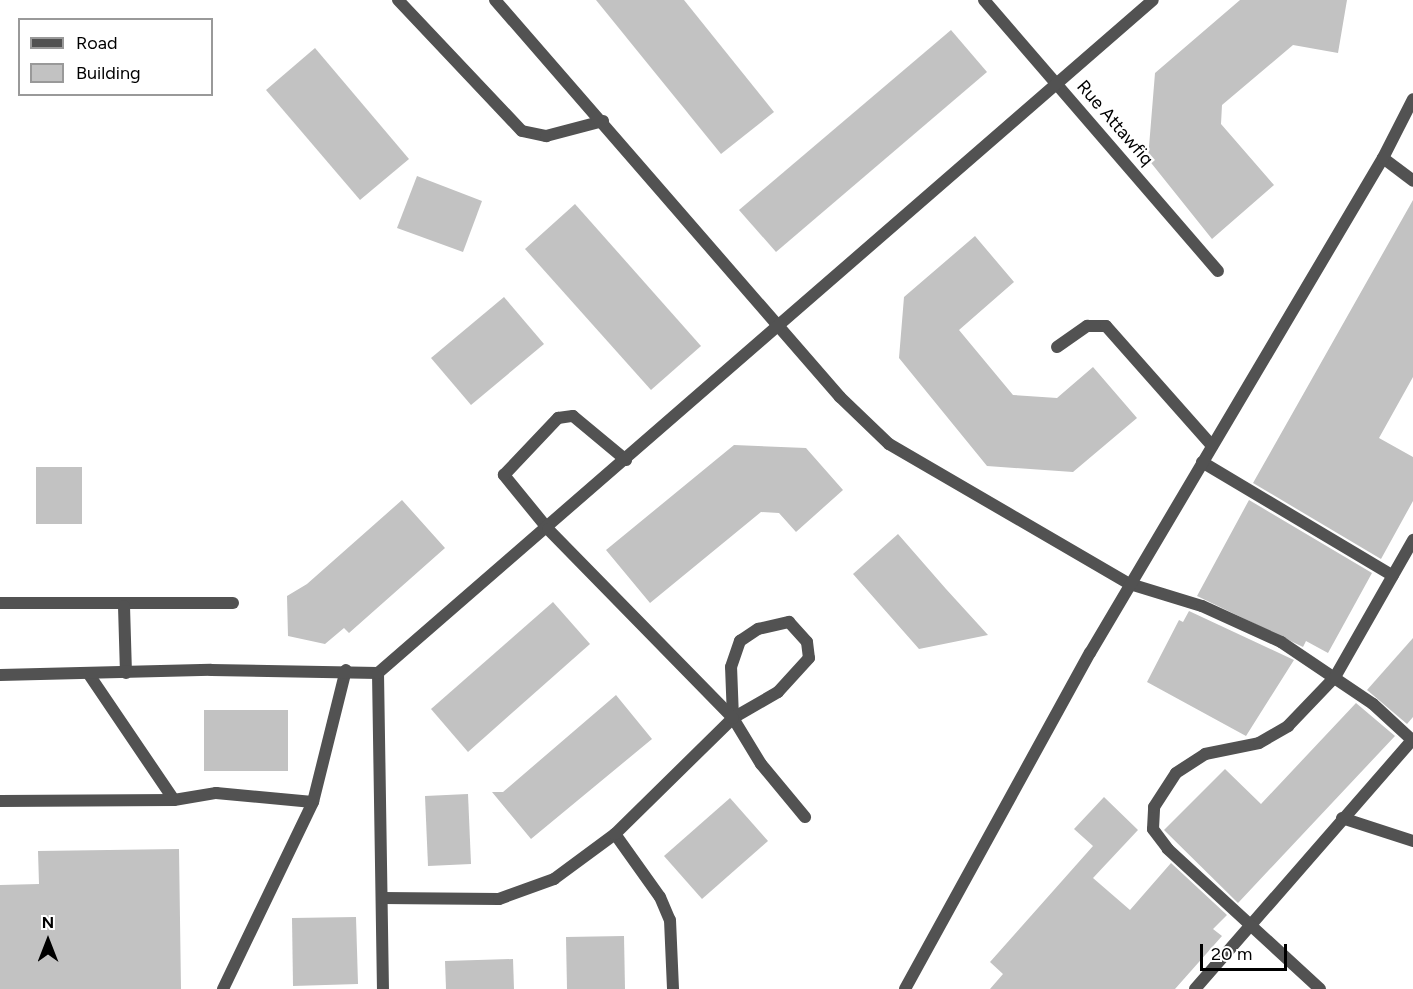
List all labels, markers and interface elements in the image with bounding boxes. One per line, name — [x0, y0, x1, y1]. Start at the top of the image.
legend — [18, 18, 213, 96]
text: Road — [76, 32, 117, 54]
text: Building — [76, 62, 141, 84]
street label: Rue Attawfiq — [1072, 76, 1158, 170]
north arrow — [18, 911, 78, 971]
text: N — [42, 913, 54, 932]
scale bar — [1203, 932, 1290, 970]
text: 20 m — [1211, 943, 1252, 965]

